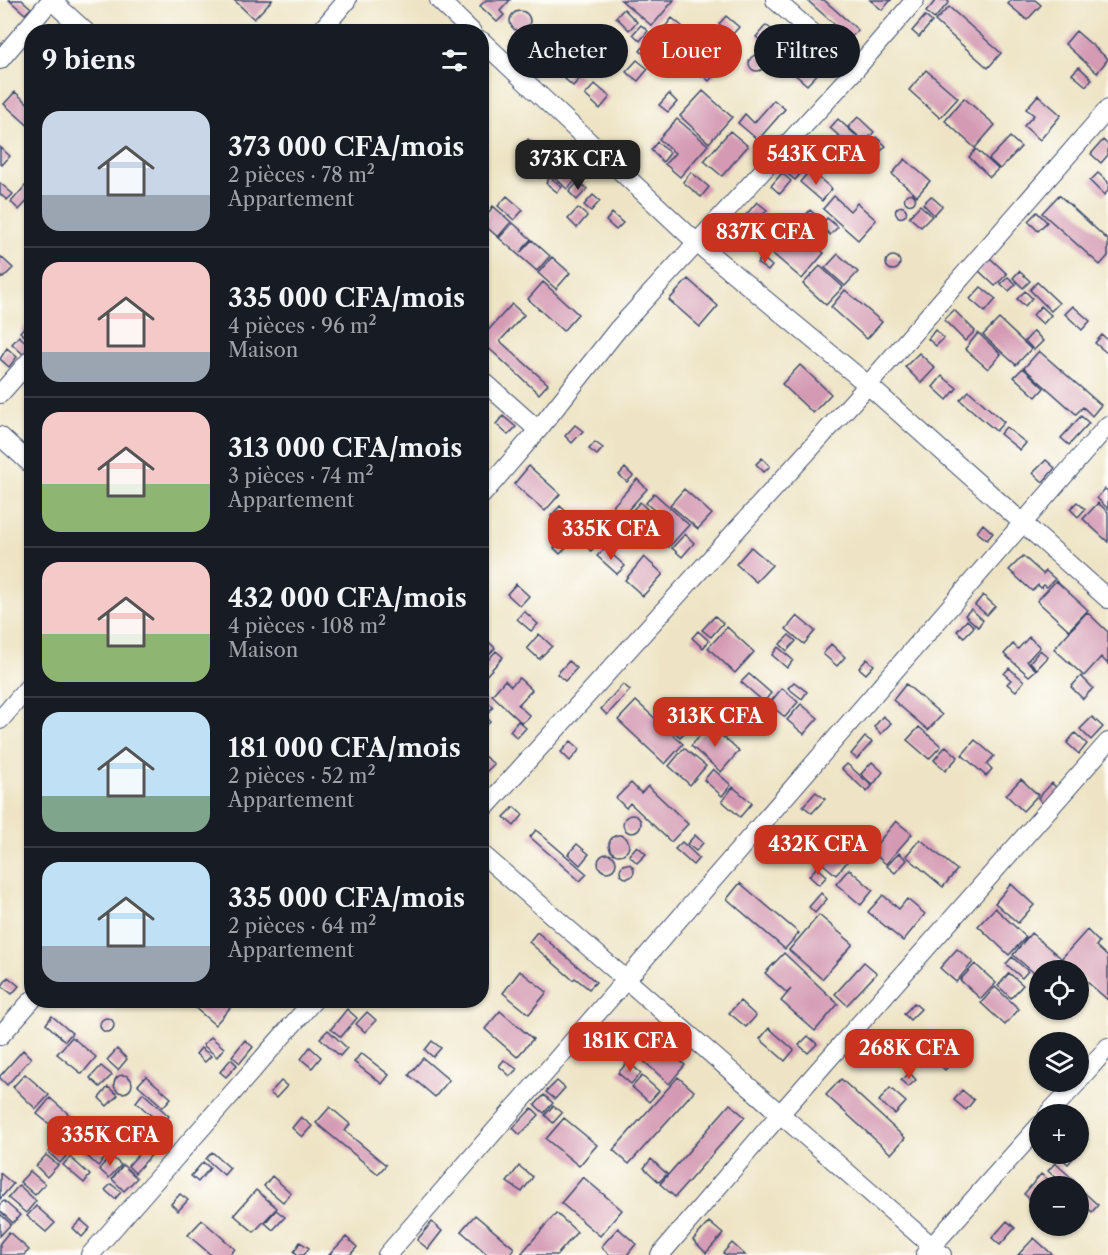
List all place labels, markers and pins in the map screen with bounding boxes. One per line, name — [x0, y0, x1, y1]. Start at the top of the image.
pin: 543K CFA — [754, 135, 878, 186]
pin: 373K CFA — [516, 140, 640, 191]
pin: 837K CFA — [703, 213, 827, 264]
pin: 335K CFA — [549, 510, 673, 561]
pin: 313K CFA — [653, 697, 777, 748]
pin: 432K CFA — [756, 825, 880, 876]
pin: 181K CFA — [568, 1022, 692, 1073]
pin: 268K CFA — [847, 1029, 971, 1080]
pin: 335K CFA — [48, 1116, 172, 1167]

